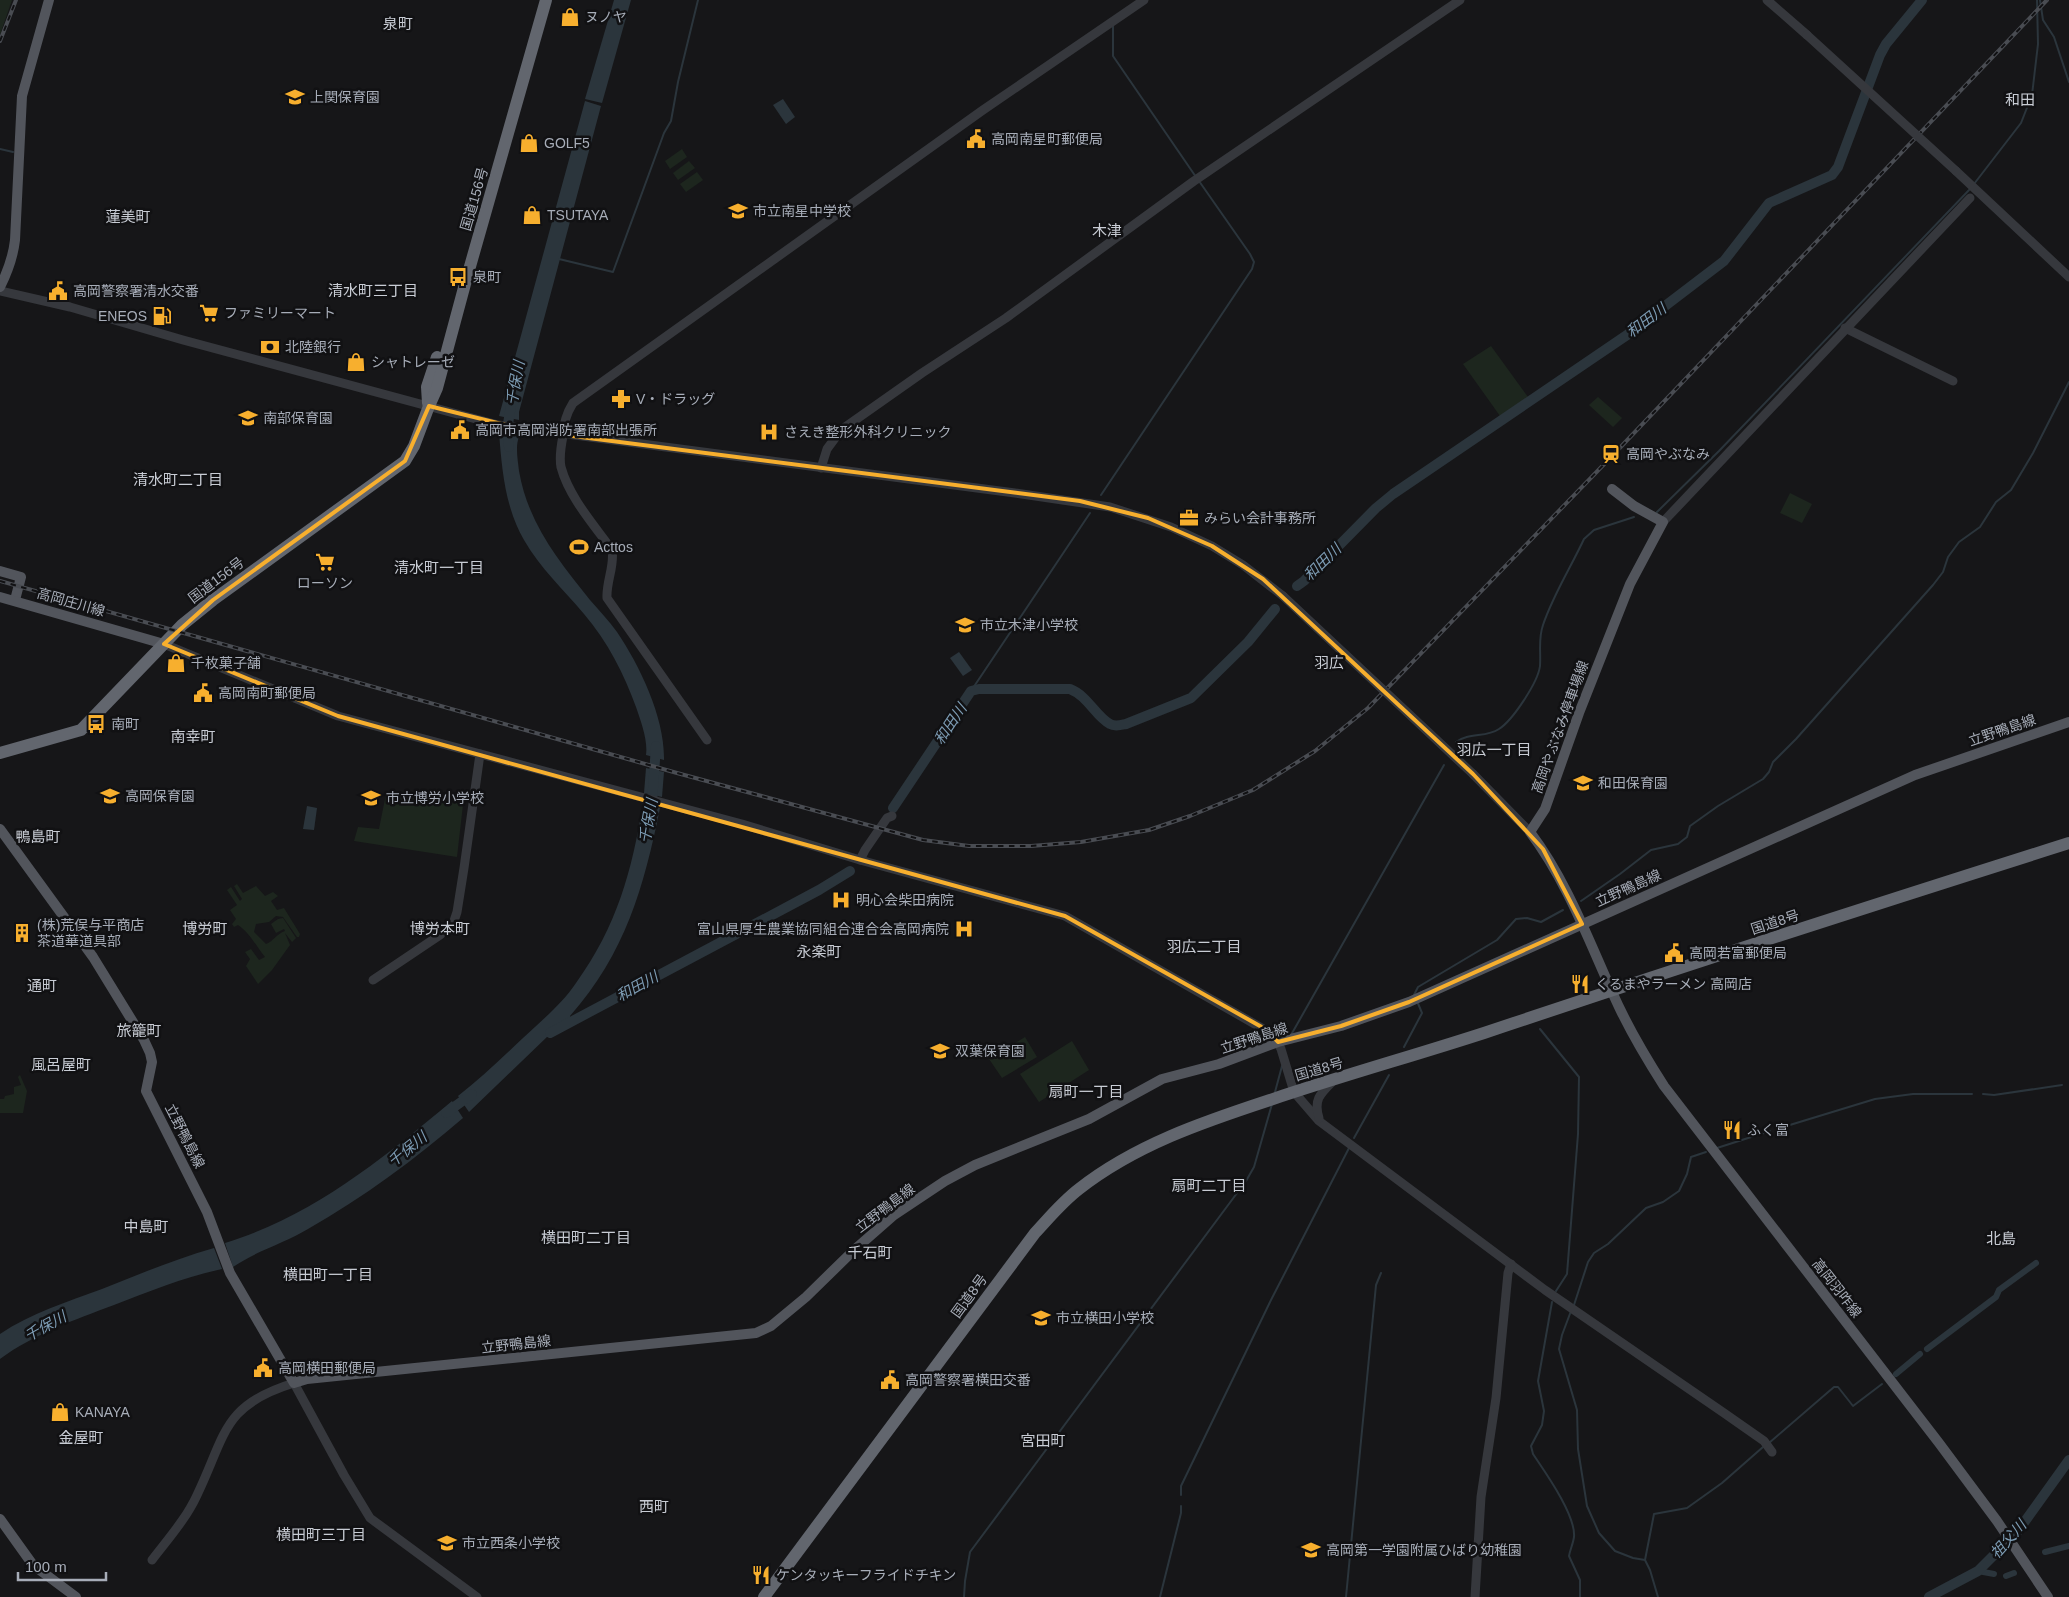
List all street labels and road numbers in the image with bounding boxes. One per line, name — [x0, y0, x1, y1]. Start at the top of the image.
street label: 国道156号 — [457, 165, 491, 233]
street label: 国道156号 — [185, 554, 247, 606]
street label: 高岡庄川線 — [35, 585, 107, 619]
street label: 高岡やぶなみ停車場線 — [1529, 658, 1591, 796]
street label: 立野鴨島線 — [1966, 711, 2038, 749]
street label: 立野鴨島線 — [1593, 866, 1663, 910]
street label: 国道8号 — [1749, 907, 1801, 937]
street label: 立野鴨島線 — [1218, 1020, 1290, 1056]
street label: 国道8号 — [1293, 1054, 1345, 1084]
street label: 立野鴨島線 — [162, 1101, 208, 1171]
street label: 立野鴨島線 — [852, 1181, 918, 1235]
street label: 高岡羽咋線 — [1809, 1255, 1865, 1321]
street label: 国道8号 — [948, 1271, 990, 1321]
street label: 立野鴨島線 — [480, 1332, 552, 1356]

